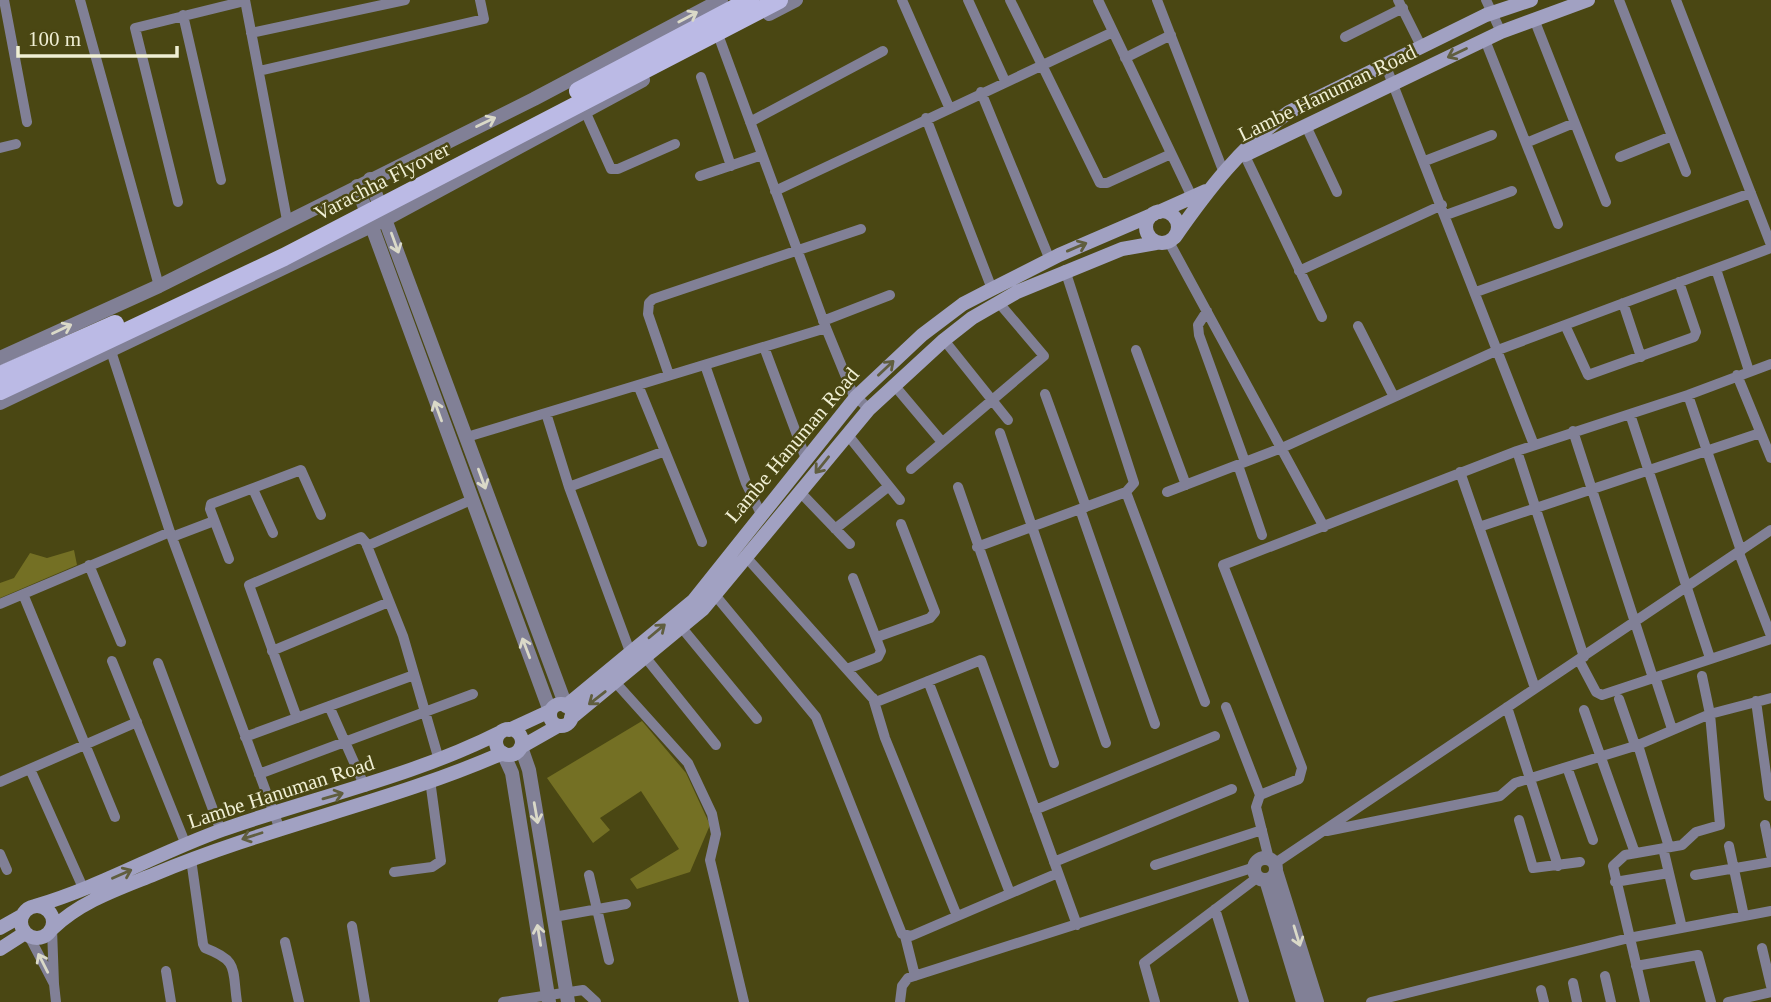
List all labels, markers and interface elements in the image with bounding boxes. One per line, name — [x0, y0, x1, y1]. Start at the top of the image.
one-way arrow — [678, 10, 698, 24]
scale bar — [18, 14, 177, 58]
text: 100 m — [28, 27, 81, 51]
street label: Lambe Hanuman Road — [1234, 39, 1420, 146]
one-way arrow — [1447, 47, 1468, 61]
one-way arrow — [475, 115, 496, 128]
street label: Varachha Flyover — [310, 137, 454, 225]
one-way arrow — [390, 231, 402, 253]
one-way arrow — [1066, 240, 1087, 253]
one-way arrow — [51, 322, 72, 335]
one-way arrow — [877, 360, 894, 377]
street label: Lambe Hanuman Road — [720, 362, 864, 527]
one-way arrow — [431, 401, 444, 423]
one-way arrow — [815, 455, 830, 474]
one-way arrow — [477, 468, 490, 489]
one-way arrow — [648, 624, 666, 640]
one-way arrow — [519, 637, 531, 659]
one-way arrow — [588, 691, 606, 706]
street label: Lambe Hanuman Road — [185, 750, 378, 834]
one-way arrow — [322, 789, 344, 802]
one-way arrow — [530, 801, 543, 824]
one-way arrow — [242, 830, 264, 843]
one-way arrow — [110, 867, 132, 880]
one-way arrow — [532, 924, 545, 947]
one-way arrow — [1291, 925, 1304, 947]
one-way arrow — [36, 953, 50, 973]

